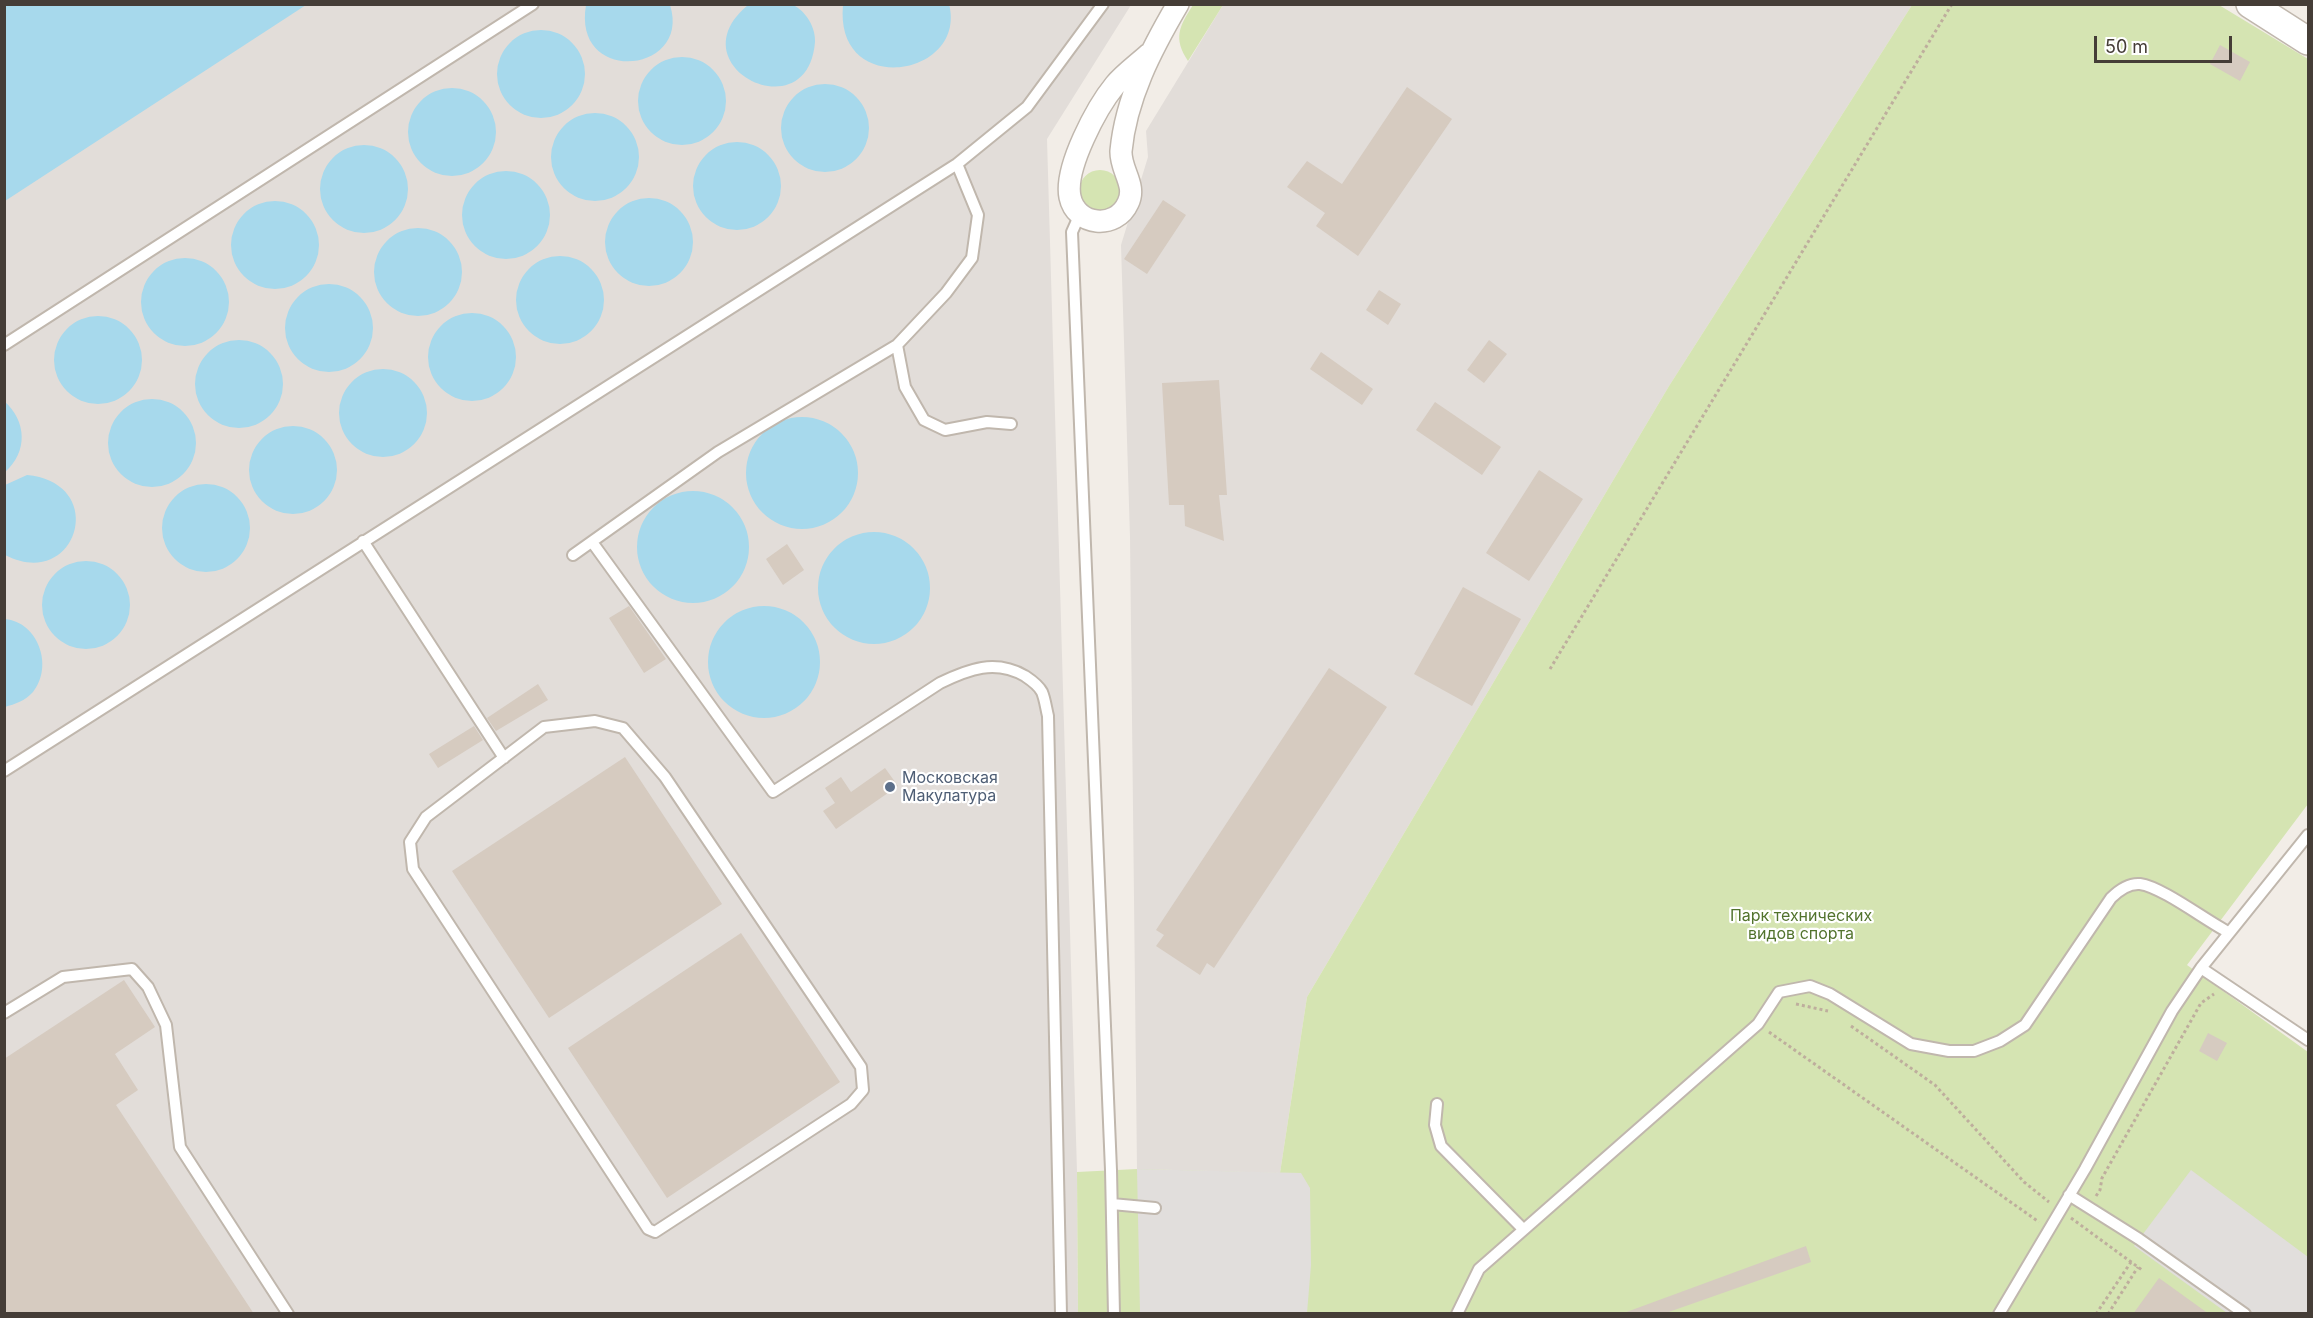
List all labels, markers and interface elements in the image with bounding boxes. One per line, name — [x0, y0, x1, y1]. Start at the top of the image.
scale bar — [2097, 24, 2235, 62]
text: 50 m — [2105, 36, 2148, 57]
place label: Московская Макулатура — [902, 768, 998, 806]
marker: Московская Макулатура — [883, 780, 897, 794]
park label: Парк технических видов спорта — [1730, 906, 1872, 944]

